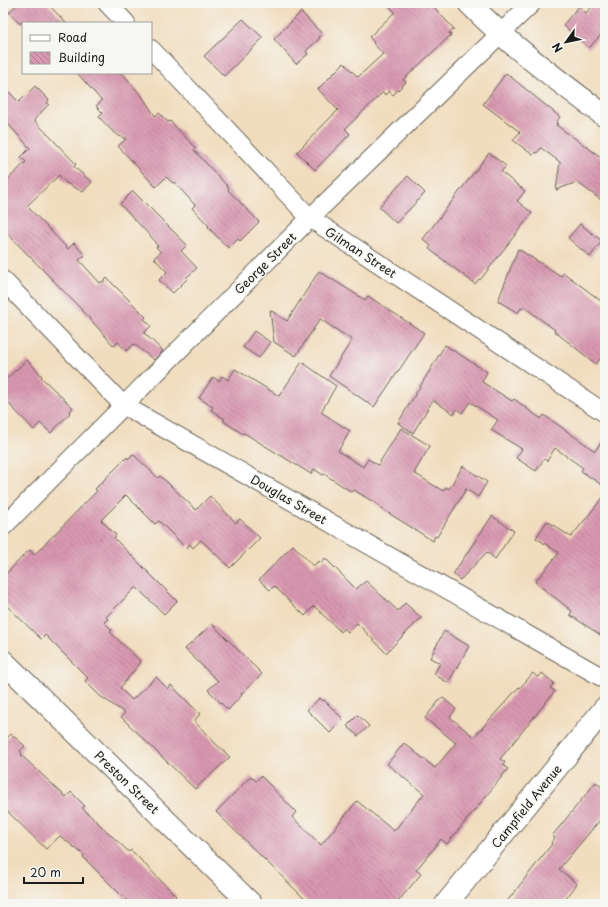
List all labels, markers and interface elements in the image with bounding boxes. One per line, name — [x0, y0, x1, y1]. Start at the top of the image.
legend — [22, 22, 152, 74]
north arrow — [546, 22, 586, 62]
text: Road — [58, 28, 87, 46]
text: N — [548, 39, 567, 56]
text: Building — [58, 48, 105, 66]
street label: Gilman Street — [322, 222, 401, 282]
street label: George Street — [230, 228, 300, 298]
street label: Douglas Street — [247, 470, 331, 528]
street label: Preston Street — [91, 746, 163, 818]
street label: Campfield Avenue — [487, 760, 566, 852]
scale bar — [24, 859, 83, 885]
text: 20 m — [30, 863, 61, 881]

